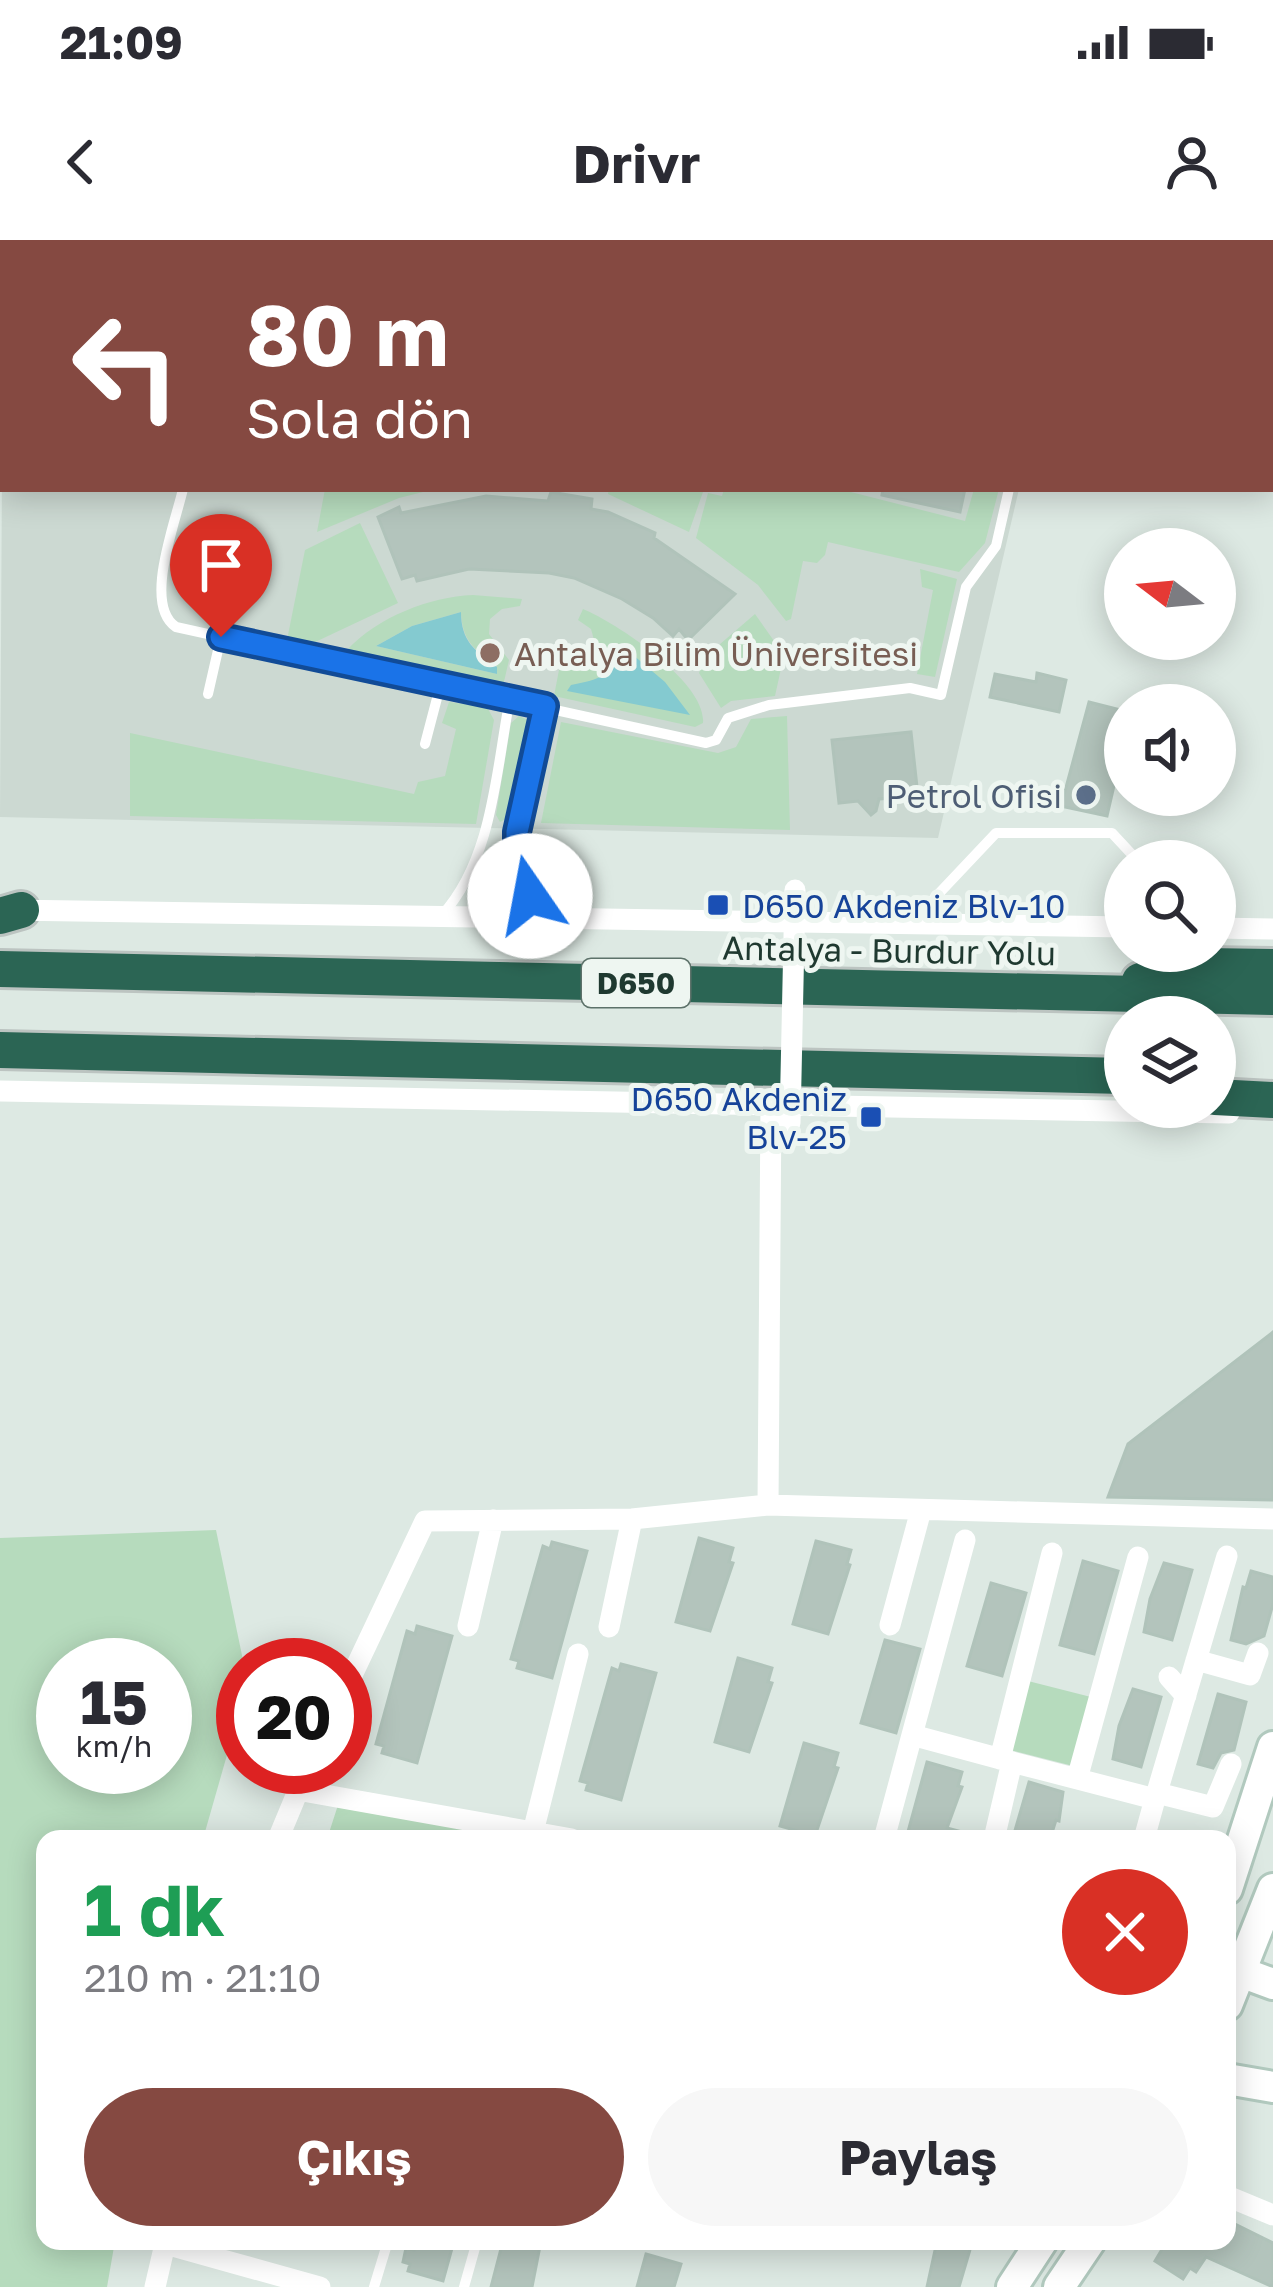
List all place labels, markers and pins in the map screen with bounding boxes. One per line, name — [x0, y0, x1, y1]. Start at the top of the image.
pin — [170, 514, 272, 637]
place label: Antalya Bilim Üniversitesi — [514, 634, 918, 673]
marker: Antalya Bilim Üniversitesi — [477, 640, 503, 666]
place label: Petrol Ofisi — [886, 776, 1062, 815]
marker: Petrol Ofisi — [1073, 782, 1099, 808]
place label: D650 Akdeniz Blv-10 — [742, 886, 1066, 925]
marker: D650 Akdeniz Blv-10 — [705, 892, 731, 918]
place label: D650 Akdeniz Blv-25 — [631, 1079, 847, 1156]
marker: D650 Akdeniz Blv-25 — [858, 1104, 884, 1130]

